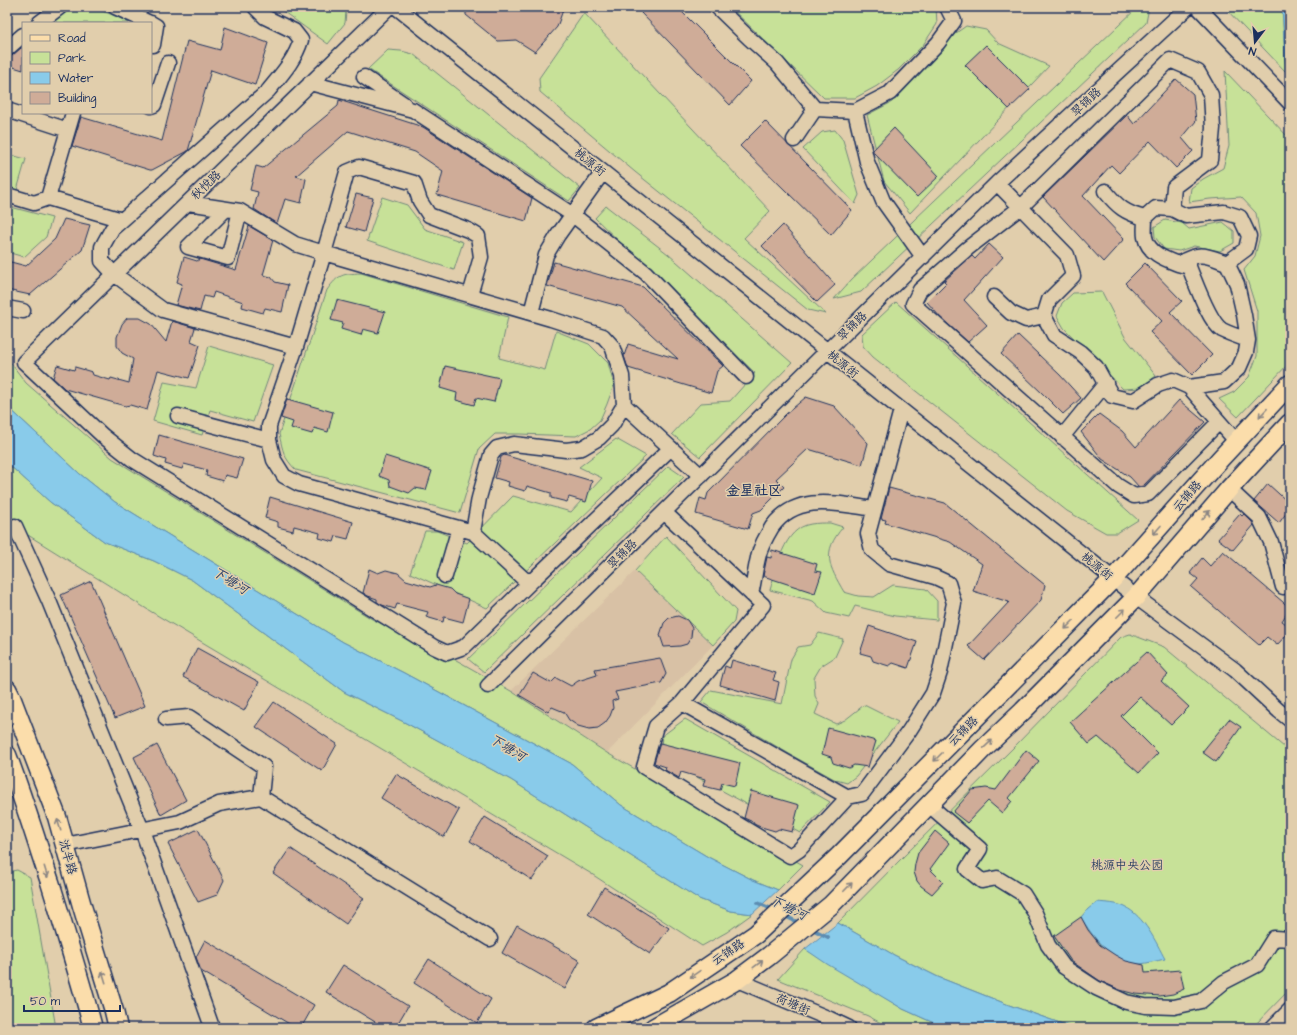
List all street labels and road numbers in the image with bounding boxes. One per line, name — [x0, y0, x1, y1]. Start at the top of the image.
street label: 翠锦路 — [1067, 84, 1105, 121]
street label: 桃源街 — [570, 144, 609, 180]
street label: 秋悦路 — [187, 167, 225, 204]
street label: 翠锦路 — [833, 308, 871, 345]
street label: 桃源街 — [823, 346, 862, 382]
street label: 云锦路 — [1169, 477, 1206, 515]
street label: 翠锦路 — [604, 536, 641, 573]
street label: 桃源街 — [1077, 548, 1116, 584]
street label: 云锦路 — [945, 713, 982, 750]
street label: 沈半路 — [54, 837, 81, 877]
street label: 云锦路 — [709, 935, 748, 970]
street label: 荷塘街 — [773, 990, 813, 1019]

